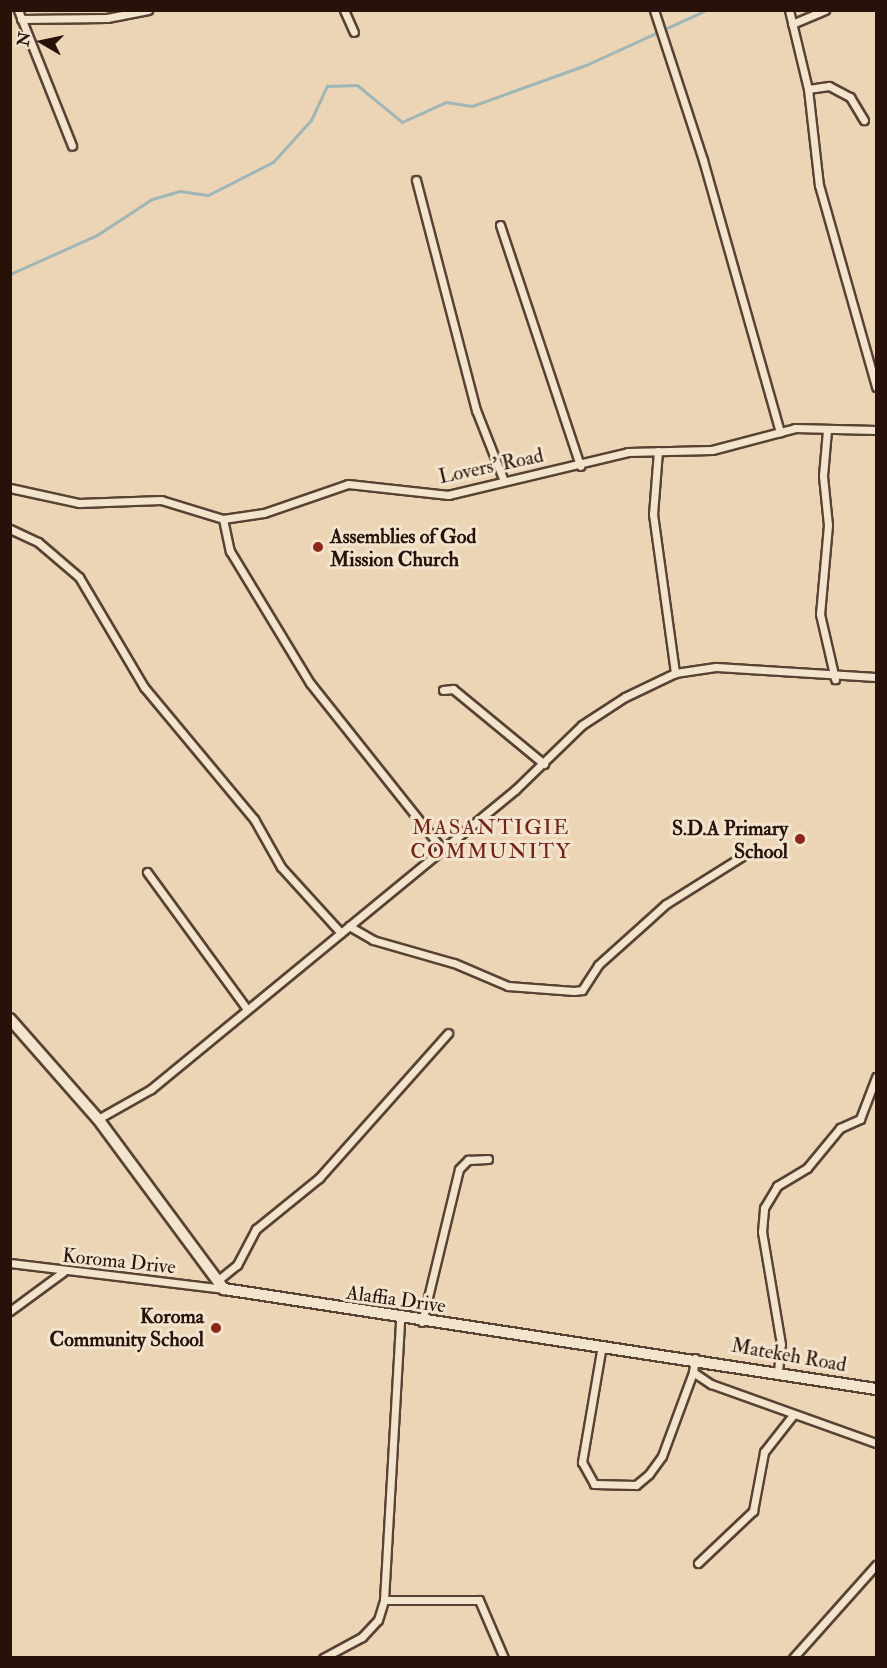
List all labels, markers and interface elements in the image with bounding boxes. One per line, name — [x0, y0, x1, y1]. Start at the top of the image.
north arrow — [12, 12, 72, 72]
text: N — [13, 31, 35, 48]
street label: Lovers' Road — [437, 443, 545, 489]
place label: Assemblies of God Mission Church — [330, 524, 476, 571]
marker: Assemblies of God Mission Church — [311, 540, 325, 554]
district label: MASANTIGIE COMMUNITY — [410, 815, 572, 865]
place label: S.D.A Primary School — [672, 816, 788, 863]
marker: S.D.A Primary School — [793, 832, 807, 846]
street label: Koroma Drive — [61, 1243, 177, 1279]
street label: Alaffia Drive — [345, 1280, 447, 1318]
place label: Koroma Community School — [50, 1304, 204, 1351]
marker: Koroma Community School — [209, 1321, 223, 1335]
street label: Matekeh Road — [730, 1333, 848, 1377]

